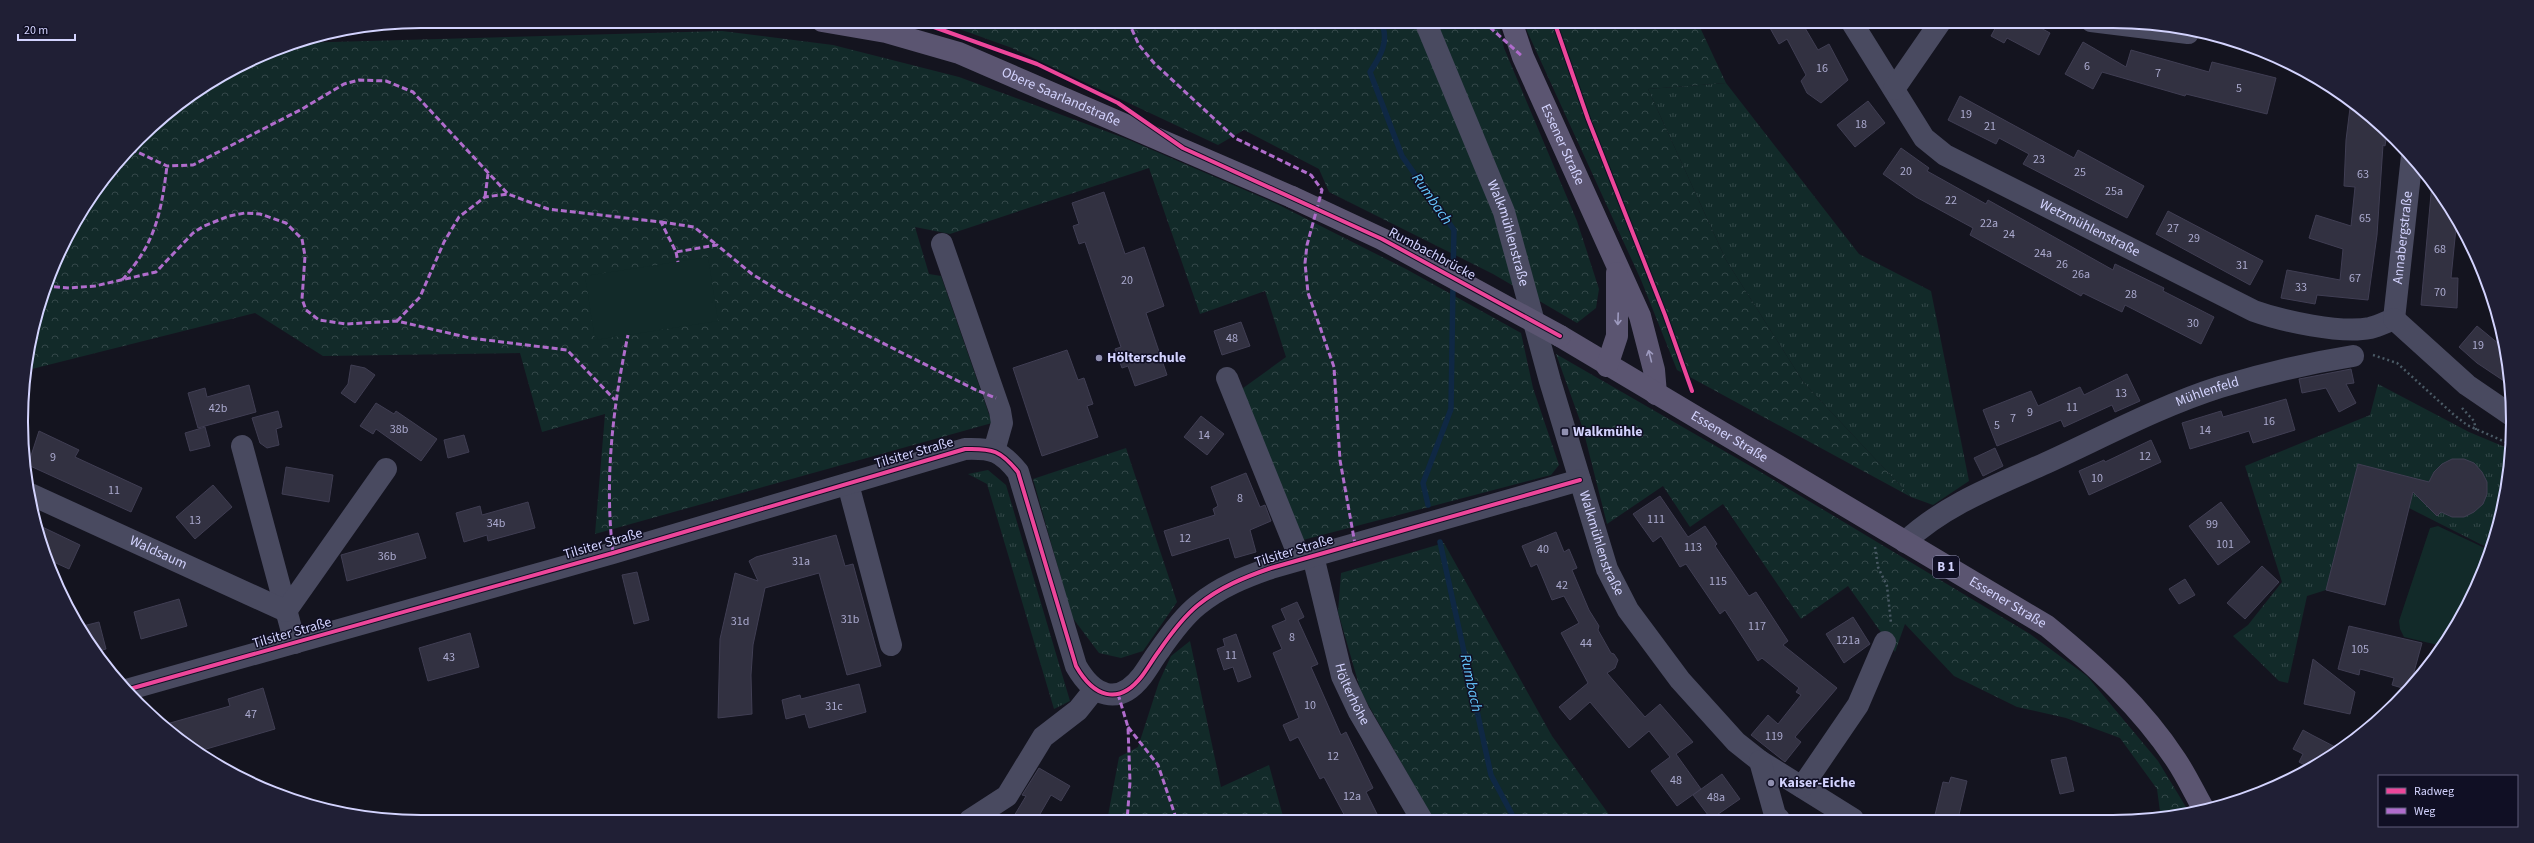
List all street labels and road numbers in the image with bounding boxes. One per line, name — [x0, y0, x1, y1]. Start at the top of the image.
street label: Obere Saarlandstraße — [998, 63, 1124, 132]
street label: Essener Straße — [1536, 101, 1590, 188]
street label: Walkmühlenstraße — [1482, 177, 1534, 288]
street label: Annabergstraße — [2388, 190, 2418, 285]
street label: Wetzmühlenstraße — [2036, 194, 2144, 262]
street label: Rumbachbrücke — [1385, 223, 1479, 285]
street label: Mühlenfeld — [2173, 372, 2241, 412]
street label: Essener Straße — [1687, 406, 1772, 468]
street label: Tilsiter Straße — [872, 432, 956, 474]
street label: Walkmühlenstraße — [1574, 488, 1629, 599]
street label: Tilsiter Straße — [561, 523, 645, 565]
street label: Tilsiter Straße — [1252, 530, 1336, 572]
street label: Waldsaum — [126, 531, 190, 574]
road number: B 1 — [1933, 556, 1959, 578]
street label: Essener Straße — [1965, 572, 2050, 633]
street label: Tilsiter Straße — [250, 612, 334, 654]
street label: Hölterhöhe — [1329, 661, 1375, 729]

